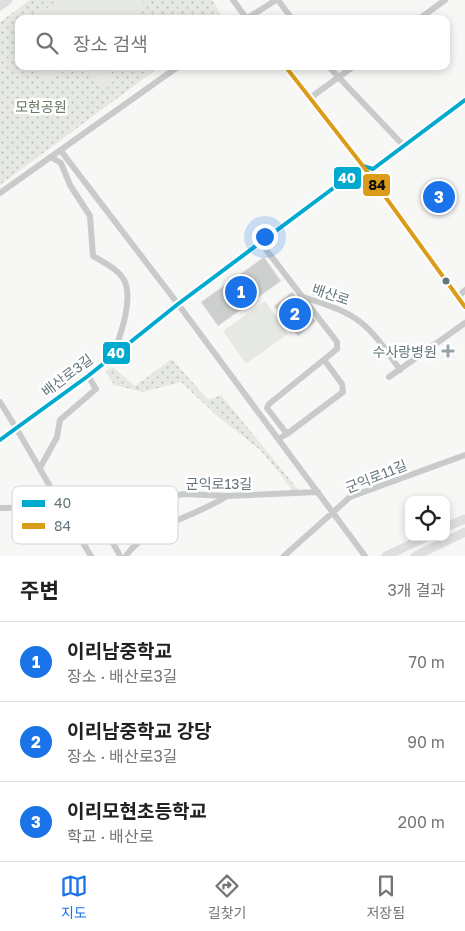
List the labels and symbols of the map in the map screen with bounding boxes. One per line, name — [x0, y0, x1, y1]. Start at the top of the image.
park label: 모현공원 — [15, 98, 67, 115]
line badge: 40 — [333, 166, 362, 190]
text: 40 — [338, 169, 356, 186]
line badge: 84 — [362, 173, 391, 197]
text: 84 — [368, 176, 386, 193]
pin: 3 — [423, 178, 455, 216]
your location — [252, 224, 278, 250]
pin: 1 — [225, 273, 257, 311]
unlabelled marker — [441, 276, 451, 286]
street label: 배산로 — [310, 280, 352, 308]
pin: 2 — [279, 295, 311, 333]
line badge: 40 — [102, 341, 131, 365]
place label: 수사랑병원 — [373, 343, 437, 360]
text: 40 — [107, 344, 125, 361]
marker: 수사랑병원 — [441, 344, 455, 358]
street label: 배산로3길 — [38, 350, 96, 400]
street label: 군익로11길 — [343, 456, 409, 496]
street label: 군익로13길 — [186, 475, 252, 492]
legend — [12, 486, 178, 544]
text: 40 — [54, 494, 71, 511]
text: 84 — [54, 517, 71, 534]

